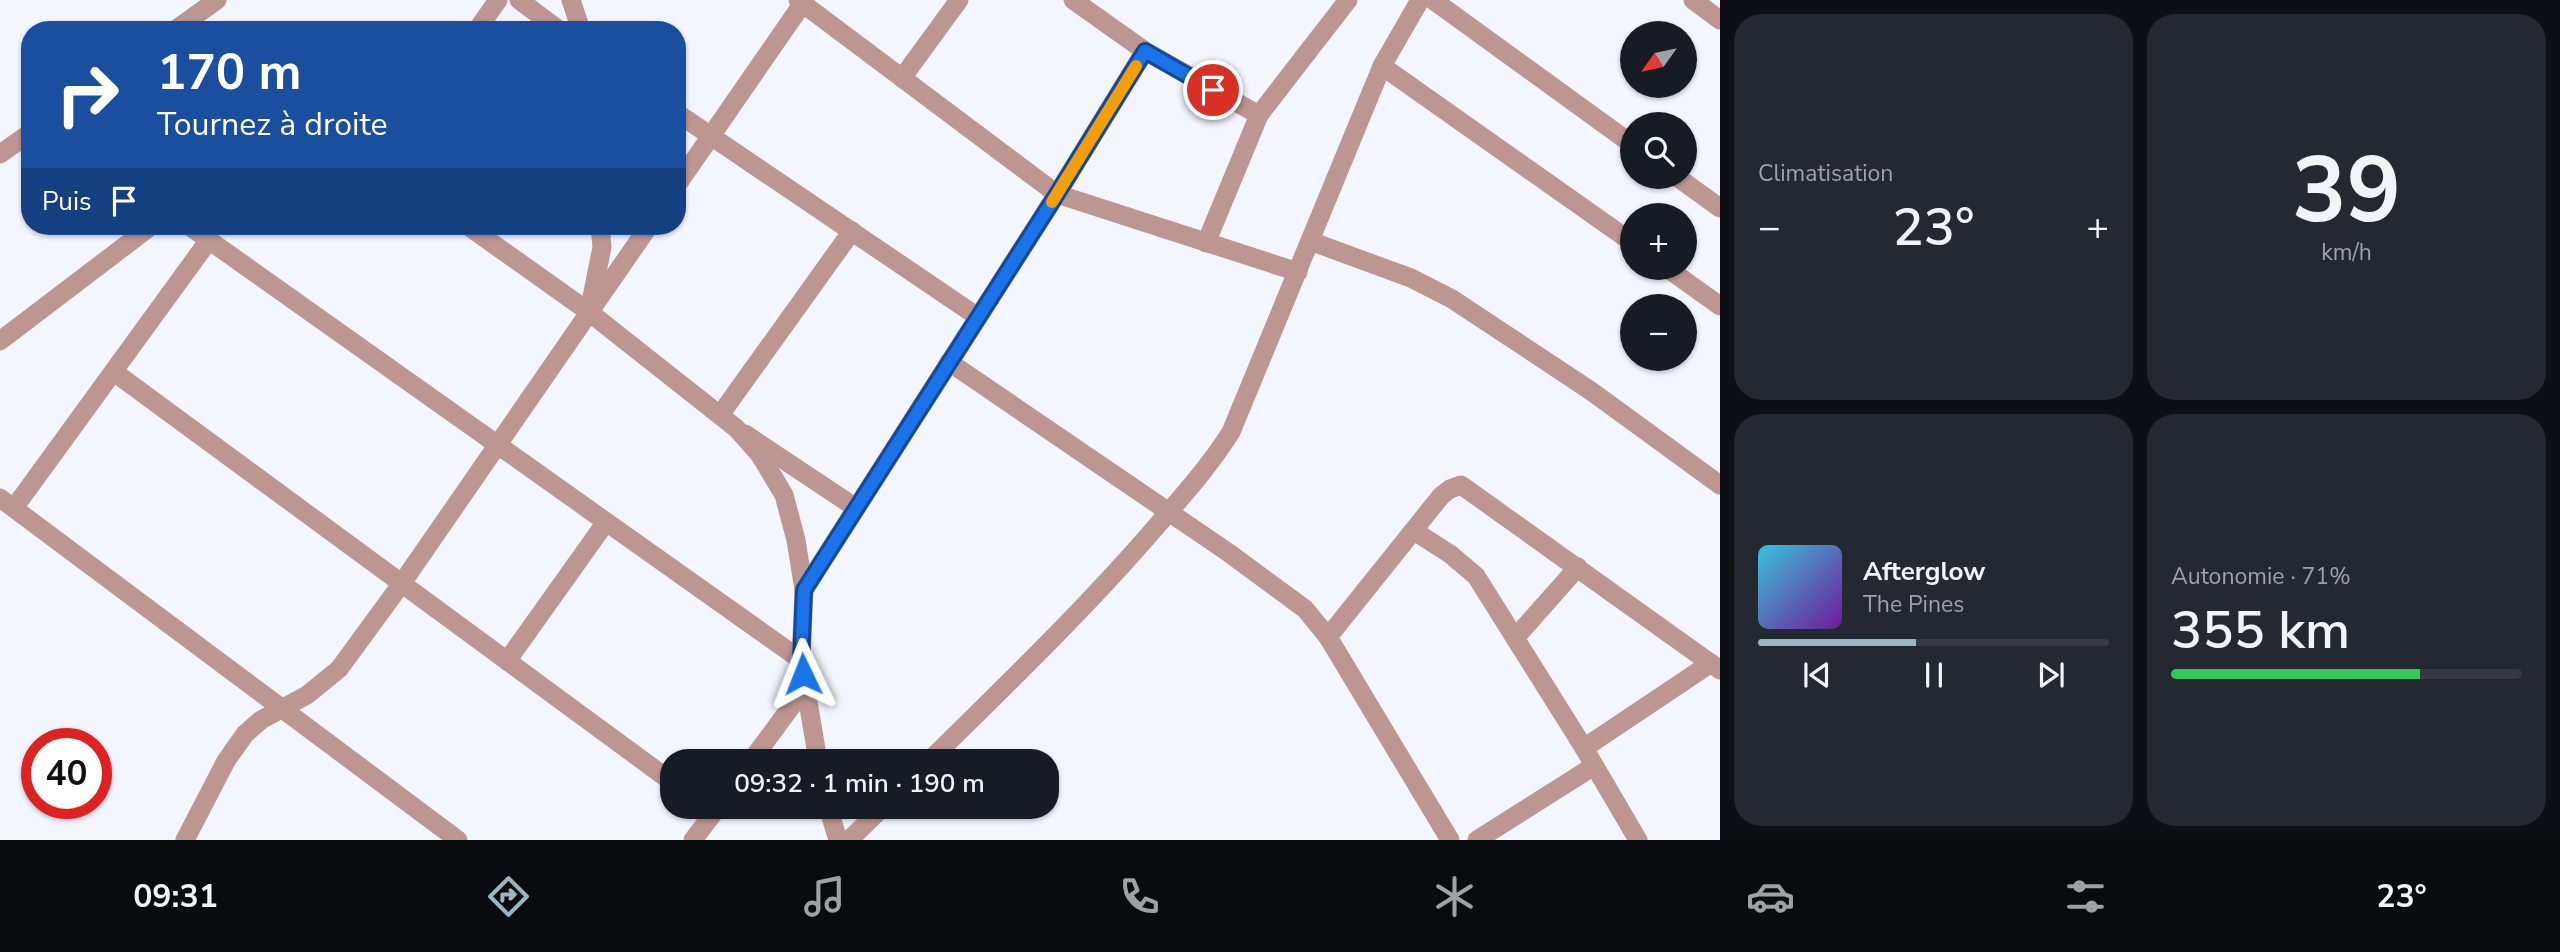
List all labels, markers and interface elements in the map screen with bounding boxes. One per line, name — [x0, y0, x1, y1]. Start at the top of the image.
north arrow — [1620, 21, 1698, 98]
map controls — [1620, 21, 1697, 371]
text: 170 m — [157, 39, 301, 106]
icon: right — [42, 49, 133, 140]
pin — [1183, 60, 1243, 120]
icon: arrive — [1194, 71, 1232, 109]
text: Tournez à droite — [157, 103, 388, 146]
button: search — [1620, 112, 1697, 189]
text: 39 — [2292, 129, 2401, 253]
text: Climatisation — [1758, 158, 1893, 189]
icon: arrive — [105, 182, 143, 220]
text: Puis — [42, 184, 91, 219]
text: 23° — [1893, 192, 1974, 263]
text: − — [1758, 202, 1781, 253]
text: + — [2086, 202, 2109, 253]
button: + — [1620, 203, 1697, 280]
text: km/h — [2321, 237, 2372, 268]
button: − — [1620, 294, 1697, 371]
text: Afterglow — [1863, 554, 1986, 589]
text: Autonomie · 71% — [2171, 561, 2351, 592]
text: The Pines — [1863, 589, 1964, 620]
text: 355 km — [2171, 595, 2350, 666]
position arrow — [766, 637, 840, 711]
icon: previous — [1798, 656, 1836, 694]
icon: pause — [1915, 656, 1953, 694]
icon: next — [2032, 656, 2070, 694]
speed limit sign: 40 — [21, 728, 112, 819]
text: 09:32 · 1 min · 190 m — [734, 766, 985, 801]
icon: directions — [484, 872, 533, 921]
icon: music — [800, 872, 849, 921]
icon: phone — [1115, 872, 1164, 921]
icon: climate — [1430, 872, 1479, 921]
icon: car — [1746, 872, 1795, 921]
icon: filters — [2061, 872, 2110, 921]
text: 09:31 — [133, 875, 218, 918]
text: 23° — [2376, 875, 2427, 918]

